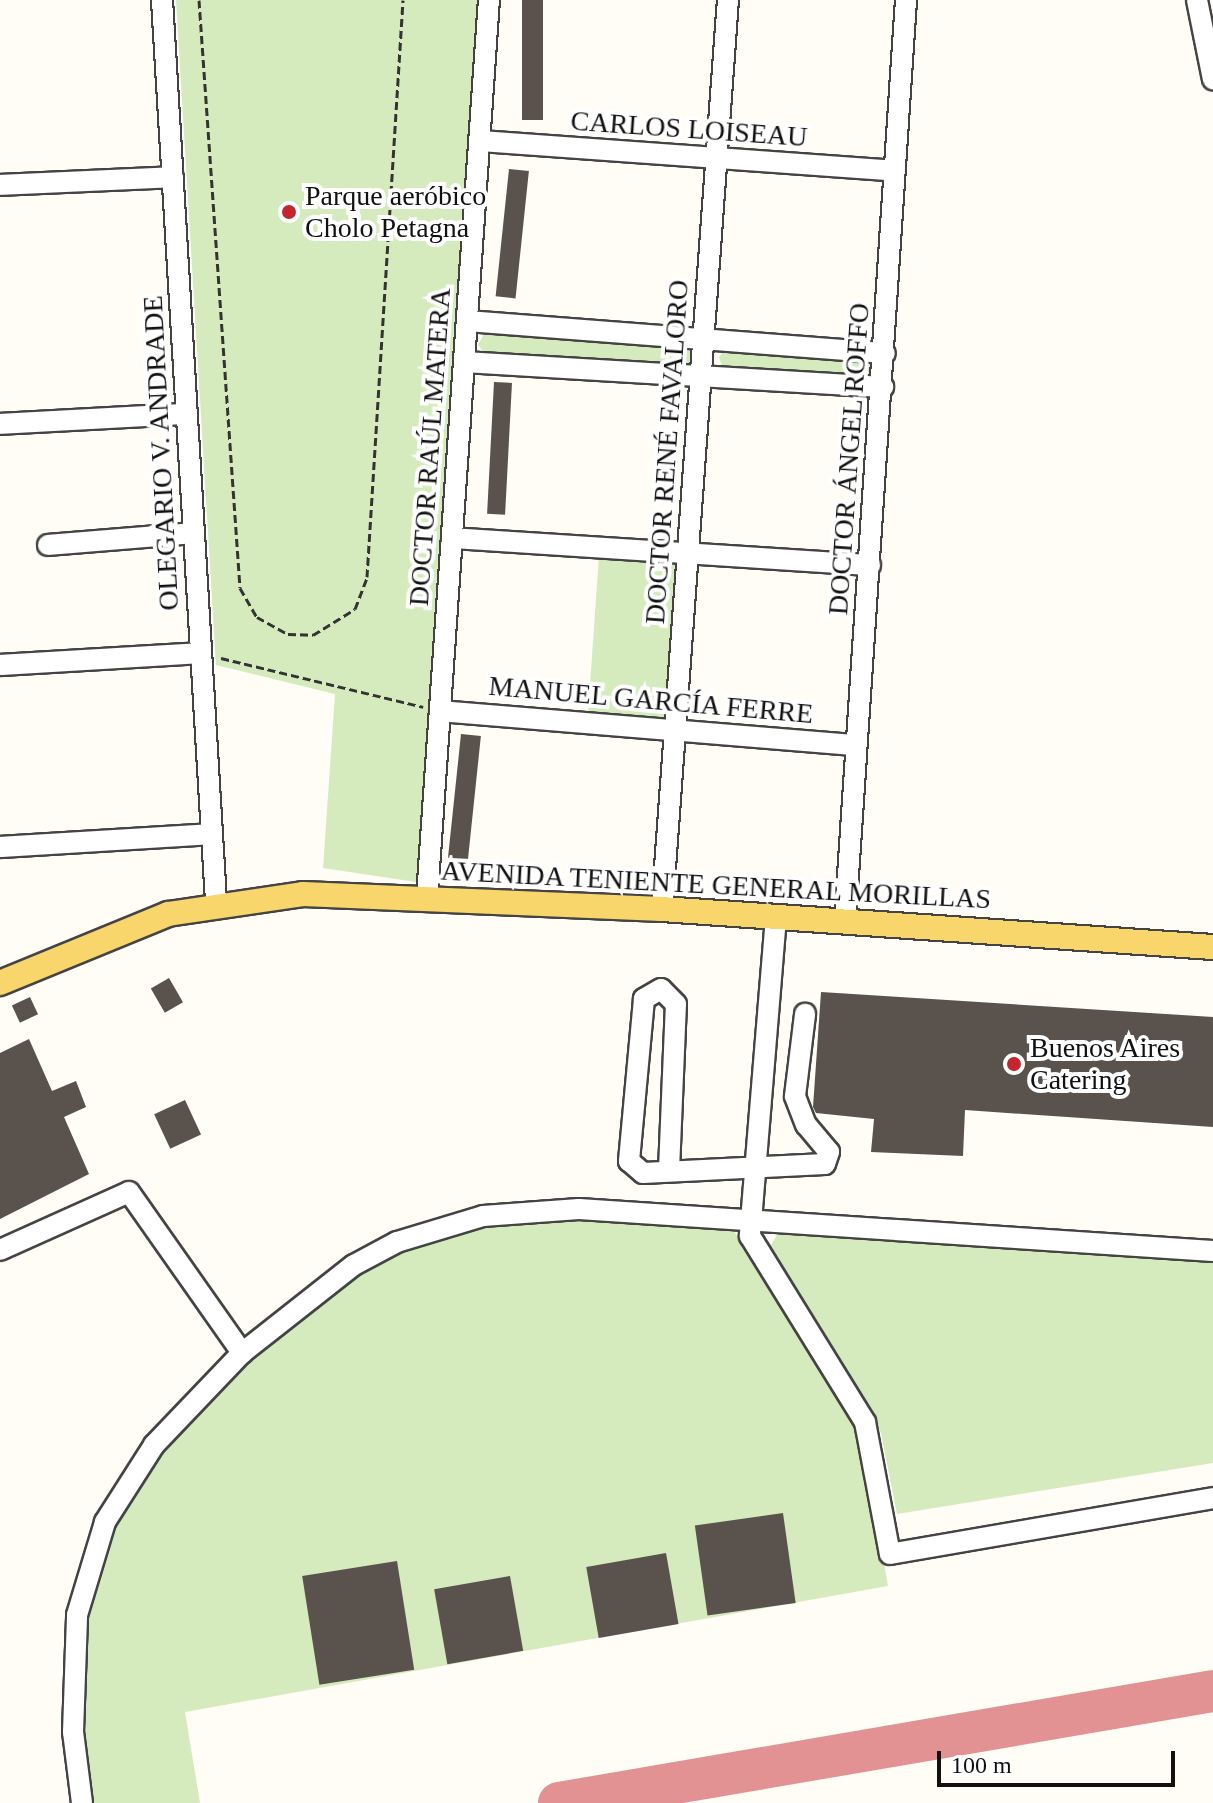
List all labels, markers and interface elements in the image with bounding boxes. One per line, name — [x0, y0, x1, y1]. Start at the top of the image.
street label: CARLOS LOISEAU — [569, 104, 809, 154]
place label: Parque aeróbico Cholo Petagna — [305, 179, 486, 245]
marker: Parque aeróbico Cholo Petagna — [280, 203, 298, 221]
street label: DOCTOR RENÉ FAVALORO — [638, 279, 696, 625]
street label: DOCTOR RAÚL MATERA — [402, 286, 458, 608]
street label: OLEGARIO V. ANDRADE — [136, 294, 186, 612]
street label: DOCTOR ÁNGEL ROFFO — [821, 301, 877, 617]
street label: MANUEL GARCÍA FERRE — [486, 669, 816, 731]
street label: AVENIDA TENIENTE GENERAL MORILLAS — [439, 854, 993, 916]
place label: Buenos Aires Catering — [1030, 1031, 1182, 1097]
marker: Buenos Aires Catering — [1005, 1055, 1023, 1073]
scale bar — [941, 1735, 1179, 1785]
text: 100 m — [951, 1752, 1012, 1778]

